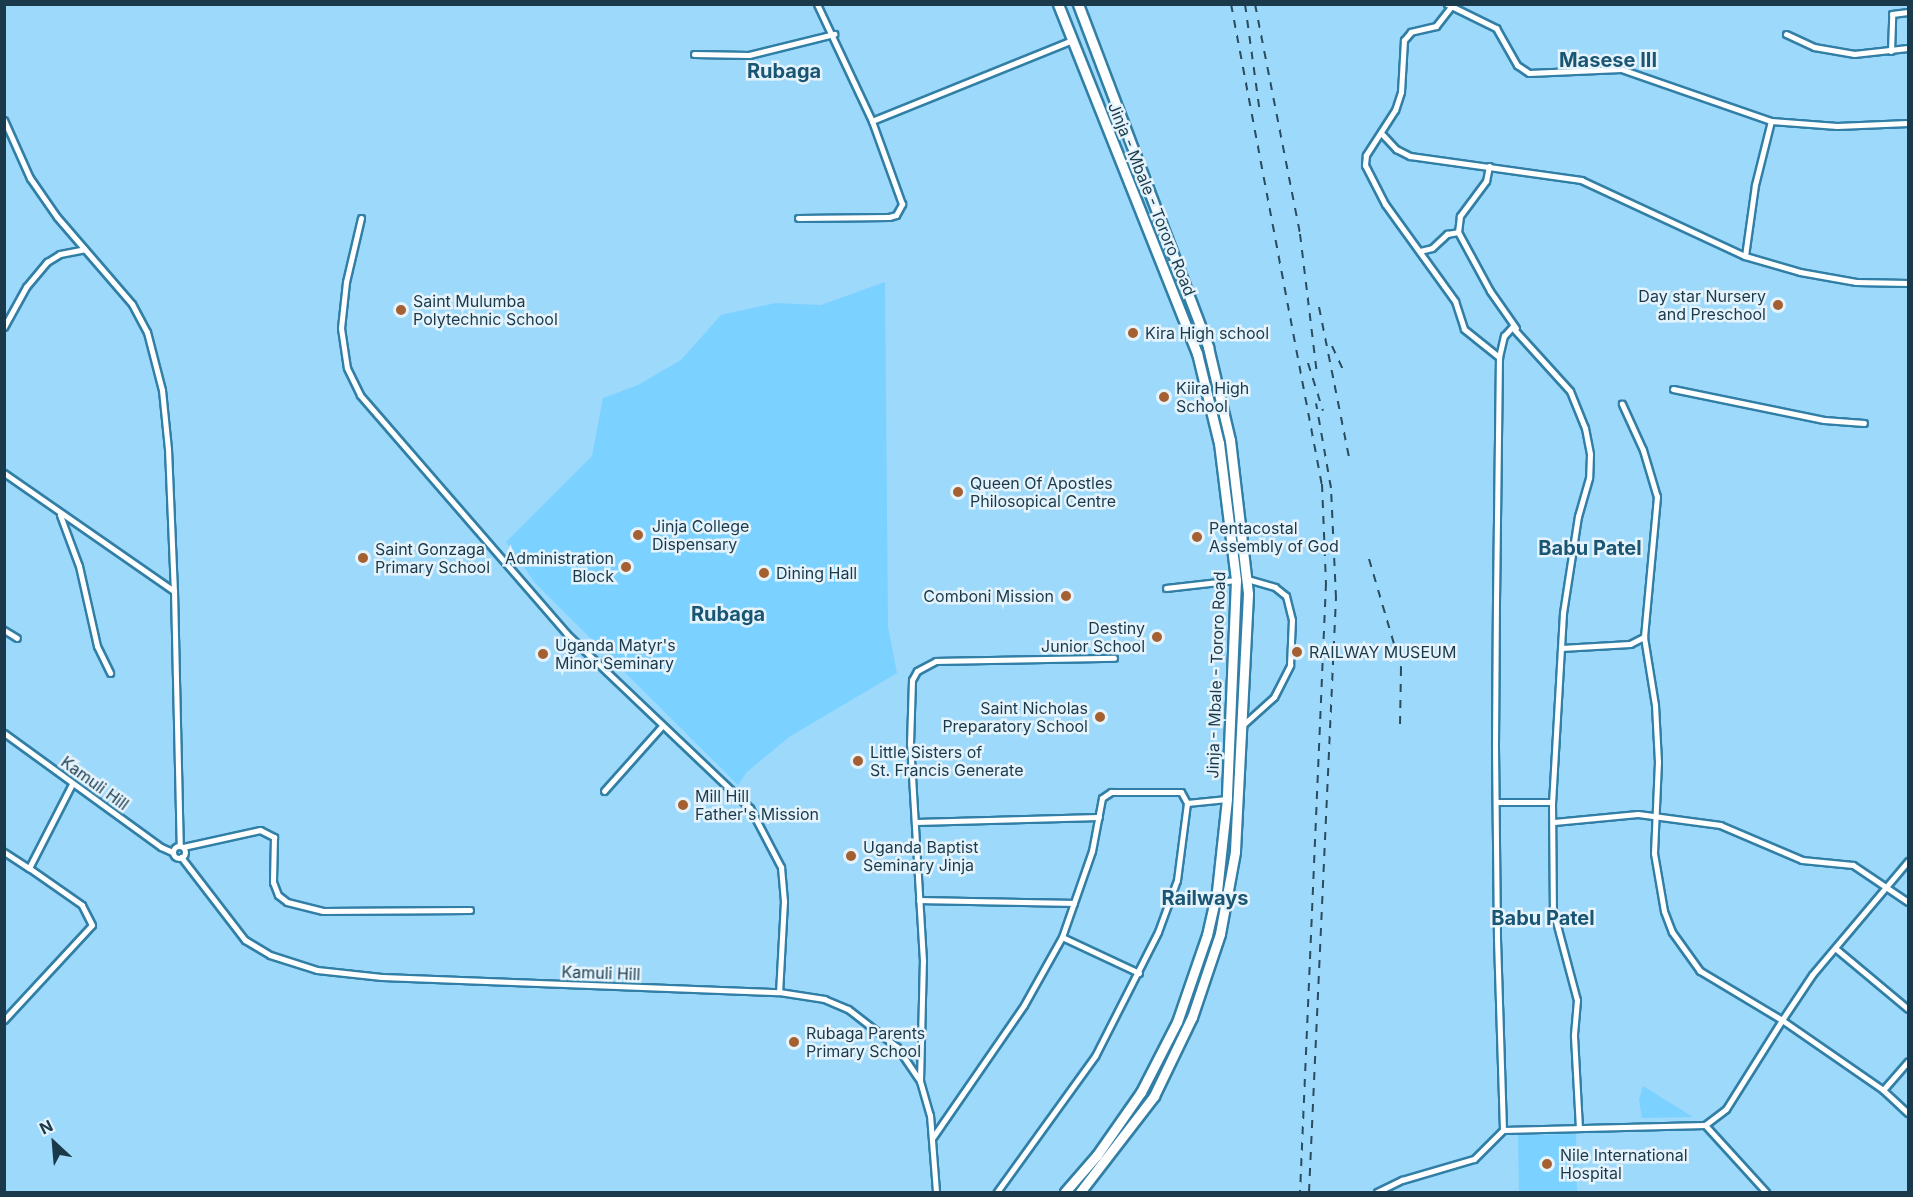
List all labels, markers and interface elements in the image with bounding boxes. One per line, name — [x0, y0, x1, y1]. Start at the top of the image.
district label: Masese III — [1559, 48, 1657, 72]
district label: Rubaga — [747, 59, 821, 83]
street label: Jinja - Mbale - Tororo Road — [1104, 99, 1200, 299]
place label: Day star Nursery and Preschool — [1638, 286, 1766, 324]
place label: Saint Mulumba Polytechnic School — [413, 291, 558, 329]
marker: Day star Nursery and Preschool — [1771, 298, 1785, 312]
marker: Saint Mulumba Polytechnic School — [394, 303, 408, 317]
place label: Kira High school — [1145, 323, 1269, 343]
marker: Kira High school — [1126, 326, 1140, 340]
place label: Kiira High School — [1176, 378, 1249, 416]
marker: Kiira High School — [1157, 390, 1171, 404]
place label: Queen Of Apostles Philosopical Centre — [970, 473, 1116, 511]
marker: Queen Of Apostles Philosopical Centre — [951, 485, 965, 499]
place label: Jinja College Dispensary — [652, 516, 749, 554]
place label: Pentacostal Assembly of God — [1209, 518, 1339, 556]
marker: Jinja College Dispensary — [629, 526, 647, 544]
marker: Pentacostal Assembly of God — [1190, 530, 1204, 544]
district label: Babu Patel — [1538, 536, 1642, 560]
place label: Saint Gonzaga Primary School — [375, 539, 490, 577]
place label: Administration Block — [505, 548, 614, 586]
marker: Saint Gonzaga Primary School — [356, 551, 370, 565]
marker: Administration Block — [619, 560, 633, 574]
place label: Dining Hall — [776, 563, 857, 583]
marker: Dining Hall — [757, 566, 771, 580]
street label: Jinja - Mbale - Tororo Road — [1203, 571, 1229, 779]
place label: Comboni Mission — [923, 586, 1054, 606]
marker: Comboni Mission — [1059, 589, 1073, 603]
district label: Rubaga — [691, 602, 765, 626]
place label: Destiny Junior School — [1041, 618, 1145, 656]
marker: Destiny Junior School — [1150, 630, 1164, 644]
place label: Uganda Matyr's Minor Seminary — [555, 635, 676, 673]
place label: RAILWAY MUSEUM — [1309, 642, 1456, 662]
marker: RAILWAY MUSEUM — [1290, 645, 1304, 659]
marker: Uganda Matyr's Minor Seminary — [536, 647, 550, 661]
place label: Saint Nicholas Preparatory School — [942, 698, 1088, 736]
marker: Saint Nicholas Preparatory School — [1093, 710, 1107, 724]
place label: Little Sisters of St. Francis Generate — [870, 742, 1023, 780]
street label: Kamuli Hill — [57, 752, 133, 814]
marker: Little Sisters of St. Francis Generate — [851, 754, 865, 768]
place label: Mill Hill Father's Mission — [695, 786, 819, 824]
marker: Mill Hill Father's Mission — [676, 798, 690, 812]
place label: Uganda Baptist Seminary Jinja — [863, 837, 978, 875]
marker: Uganda Baptist Seminary Jinja — [844, 849, 858, 863]
district label: Railways — [1162, 886, 1248, 910]
district label: Babu Patel — [1491, 906, 1595, 930]
street label: Kamuli Hill — [561, 962, 641, 984]
place label: Rubaga Parents Primary School — [806, 1023, 925, 1061]
marker: Rubaga Parents Primary School — [787, 1035, 801, 1049]
north arrow — [24, 1113, 84, 1173]
text: N — [36, 1115, 56, 1138]
place label: Nile International Hospital — [1560, 1145, 1688, 1183]
marker: Nile International Hospital — [1538, 1155, 1556, 1173]

